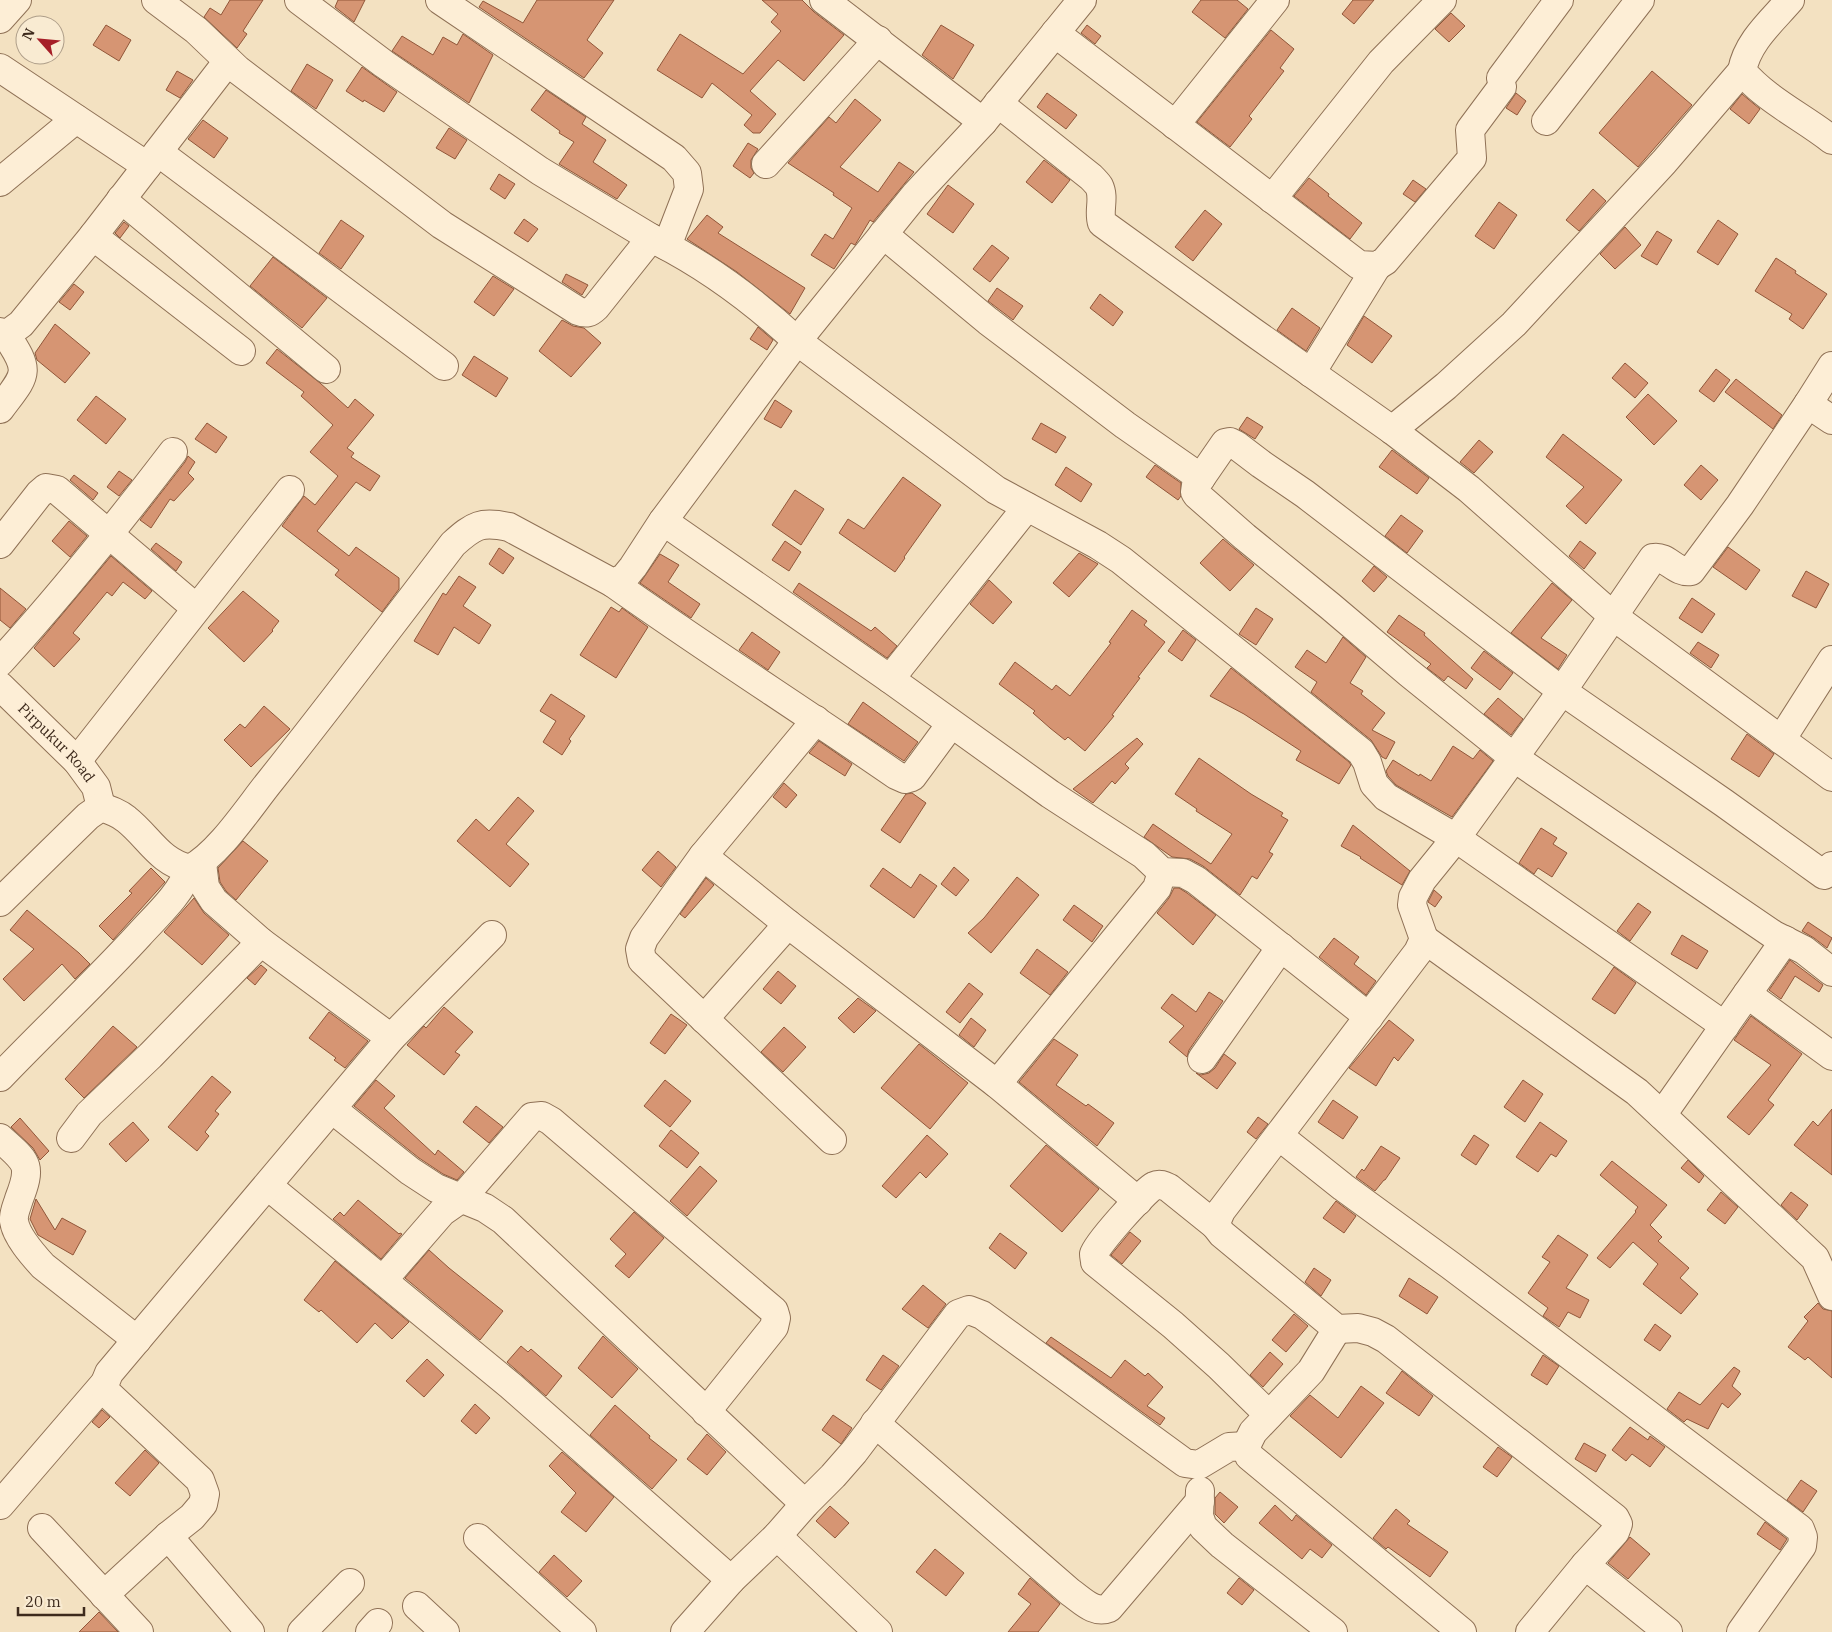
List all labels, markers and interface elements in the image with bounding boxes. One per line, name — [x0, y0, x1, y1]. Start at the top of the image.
north arrow — [15, 15, 65, 65]
text: N — [18, 25, 39, 43]
street label: Pirpukur Road — [14, 699, 99, 786]
scale bar — [18, 1584, 84, 1616]
text: 20 m — [25, 1592, 61, 1611]

